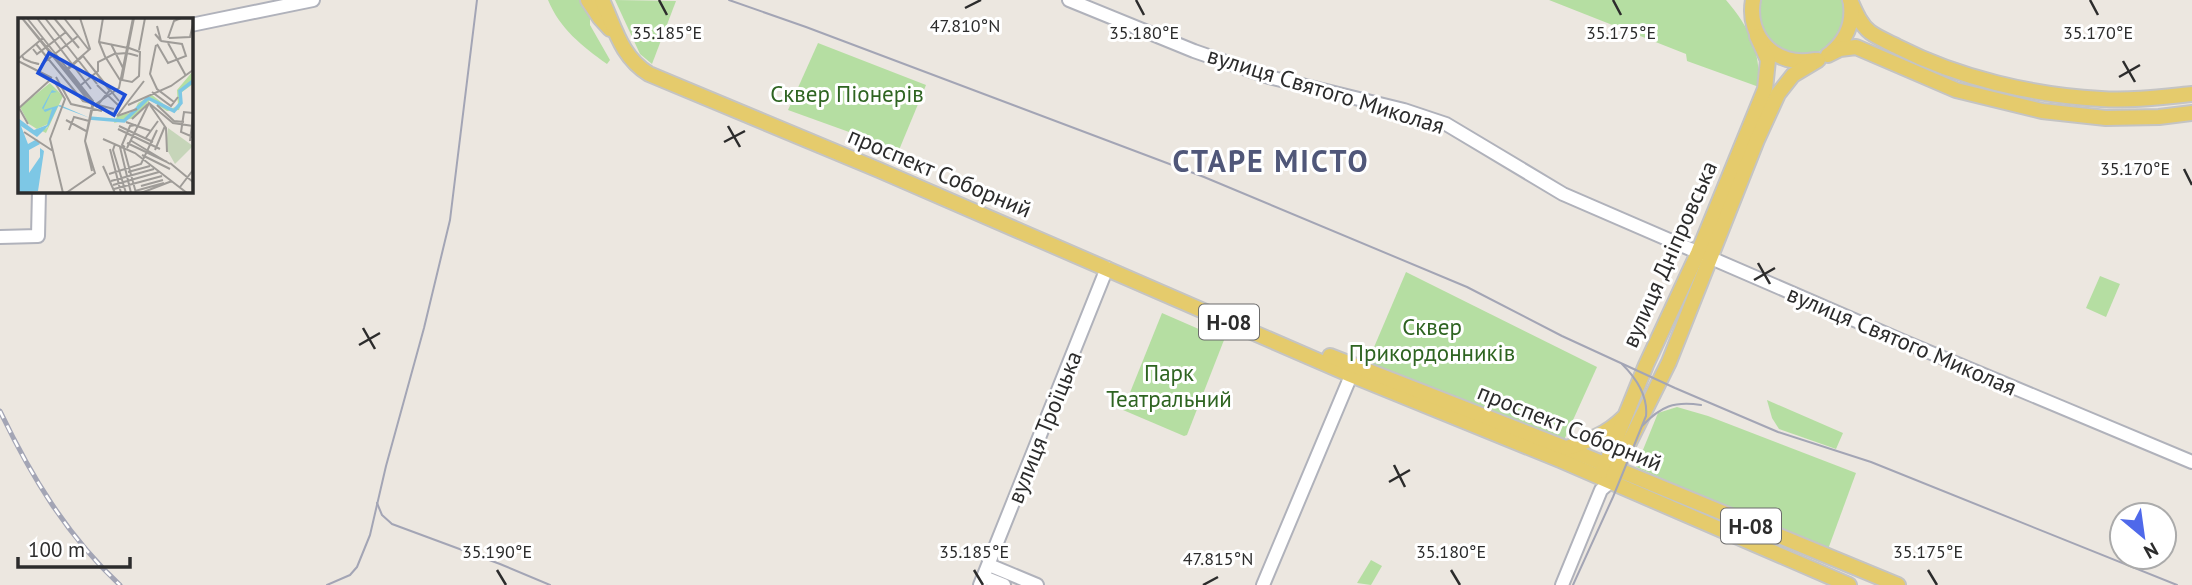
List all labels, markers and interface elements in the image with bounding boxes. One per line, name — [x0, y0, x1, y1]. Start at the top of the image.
text: 47.810°N — [930, 14, 1000, 37]
inset map — [18, 18, 192, 192]
text: 35.185°E — [632, 21, 702, 44]
text: 35.180°E — [1109, 21, 1179, 44]
text: 35.175°E — [1586, 21, 1656, 44]
text: 35.170°E — [2063, 21, 2133, 44]
street label: вулиця Святого Миколая — [1204, 40, 1448, 140]
park label: Сквер Піонерів — [770, 79, 924, 108]
street label: проспект Соборний — [844, 120, 1036, 224]
district label: СТАРЕ МІСТО — [1173, 141, 1369, 180]
street label: вулиця Дніпровська — [1615, 156, 1723, 352]
text: 35.170°E — [2100, 157, 2170, 180]
street label: вулиця Святого Миколая — [1783, 278, 2021, 402]
road number: Н-08 — [1199, 304, 1259, 340]
park label: Сквер Прикордонників — [1349, 312, 1515, 367]
street label: вулиця Троїцька — [1000, 346, 1088, 508]
park label: Парк Театральний — [1106, 358, 1232, 413]
street label: проспект Соборний — [1474, 377, 1666, 477]
north arrow — [2108, 501, 2178, 571]
road number: Н-08 — [1721, 508, 1781, 544]
scale bar — [18, 526, 130, 570]
text: 100 m — [28, 536, 85, 563]
text: N — [2140, 537, 2163, 564]
text: 35.190°E — [462, 540, 532, 563]
text: 35.185°E — [939, 540, 1009, 563]
text: 35.180°E — [1416, 540, 1486, 563]
text: 35.175°E — [1893, 540, 1963, 563]
text: 47.815°N — [1183, 547, 1253, 570]

